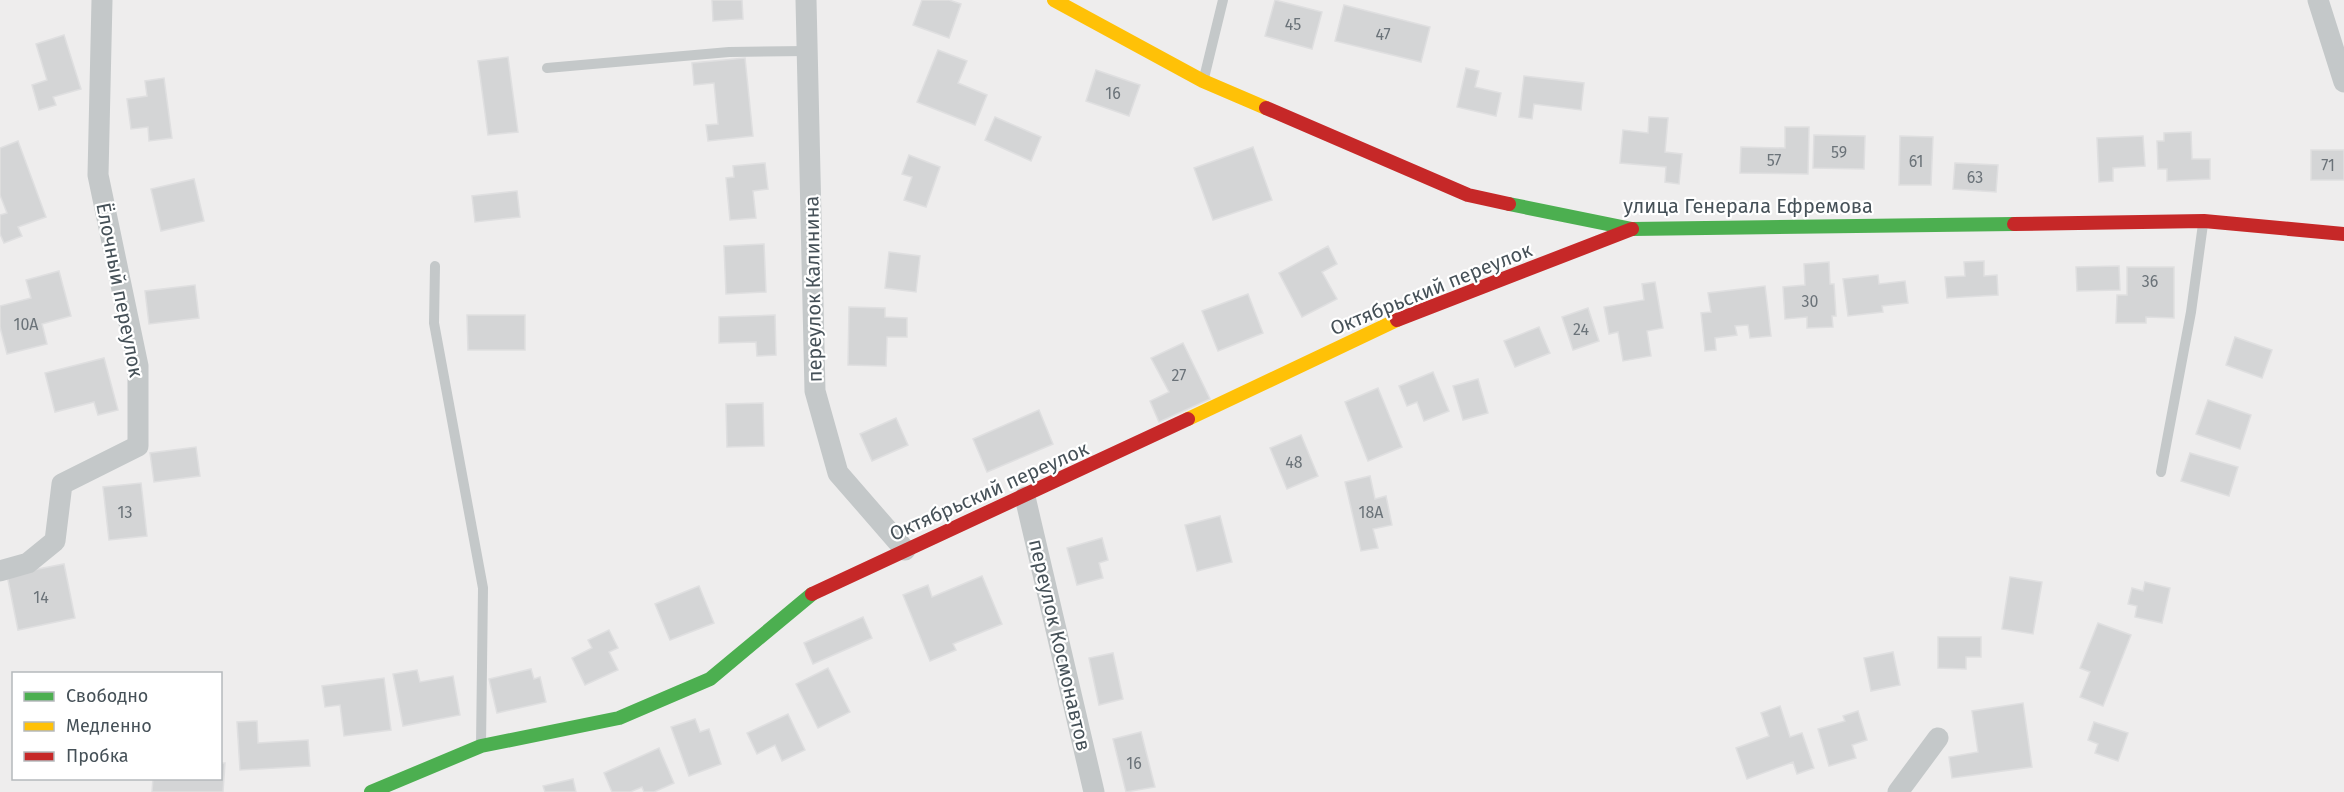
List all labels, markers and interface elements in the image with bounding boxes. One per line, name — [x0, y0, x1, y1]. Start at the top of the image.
house number: 45 — [1285, 15, 1301, 34]
house number: 47 — [1375, 25, 1391, 44]
house number: 16 — [1105, 84, 1121, 103]
house number: 59 — [1831, 143, 1847, 162]
house number: 57 — [1767, 151, 1781, 170]
house number: 61 — [1909, 152, 1923, 171]
house number: 71 — [2321, 156, 2335, 175]
house number: 63 — [1967, 168, 1983, 187]
street label: улица Генерала Ефремова — [1623, 194, 1873, 218]
street label: переулок Калинина — [799, 196, 827, 382]
street label: Ёлочный переулок — [91, 201, 149, 380]
street label: Октябрьский переулок — [1327, 237, 1536, 340]
house number: 36 — [2142, 272, 2158, 291]
house number: 30 — [1802, 292, 1819, 311]
house number: 10А — [13, 315, 39, 334]
house number: 24 — [1573, 320, 1589, 339]
house number: 27 — [1172, 366, 1186, 385]
street label: Октябрьский переулок — [886, 436, 1093, 546]
house number: 48 — [1285, 453, 1303, 472]
house number: 13 — [118, 503, 132, 522]
house number: 18А — [1359, 503, 1384, 522]
street label: переулок Космонавтов — [1024, 537, 1096, 753]
house number: 14 — [33, 588, 49, 607]
legend — [12, 672, 222, 780]
text: Свободно — [66, 685, 148, 707]
text: Медленно — [66, 715, 152, 737]
text: Пробка — [66, 745, 129, 767]
house number: 16 — [1126, 754, 1142, 773]

